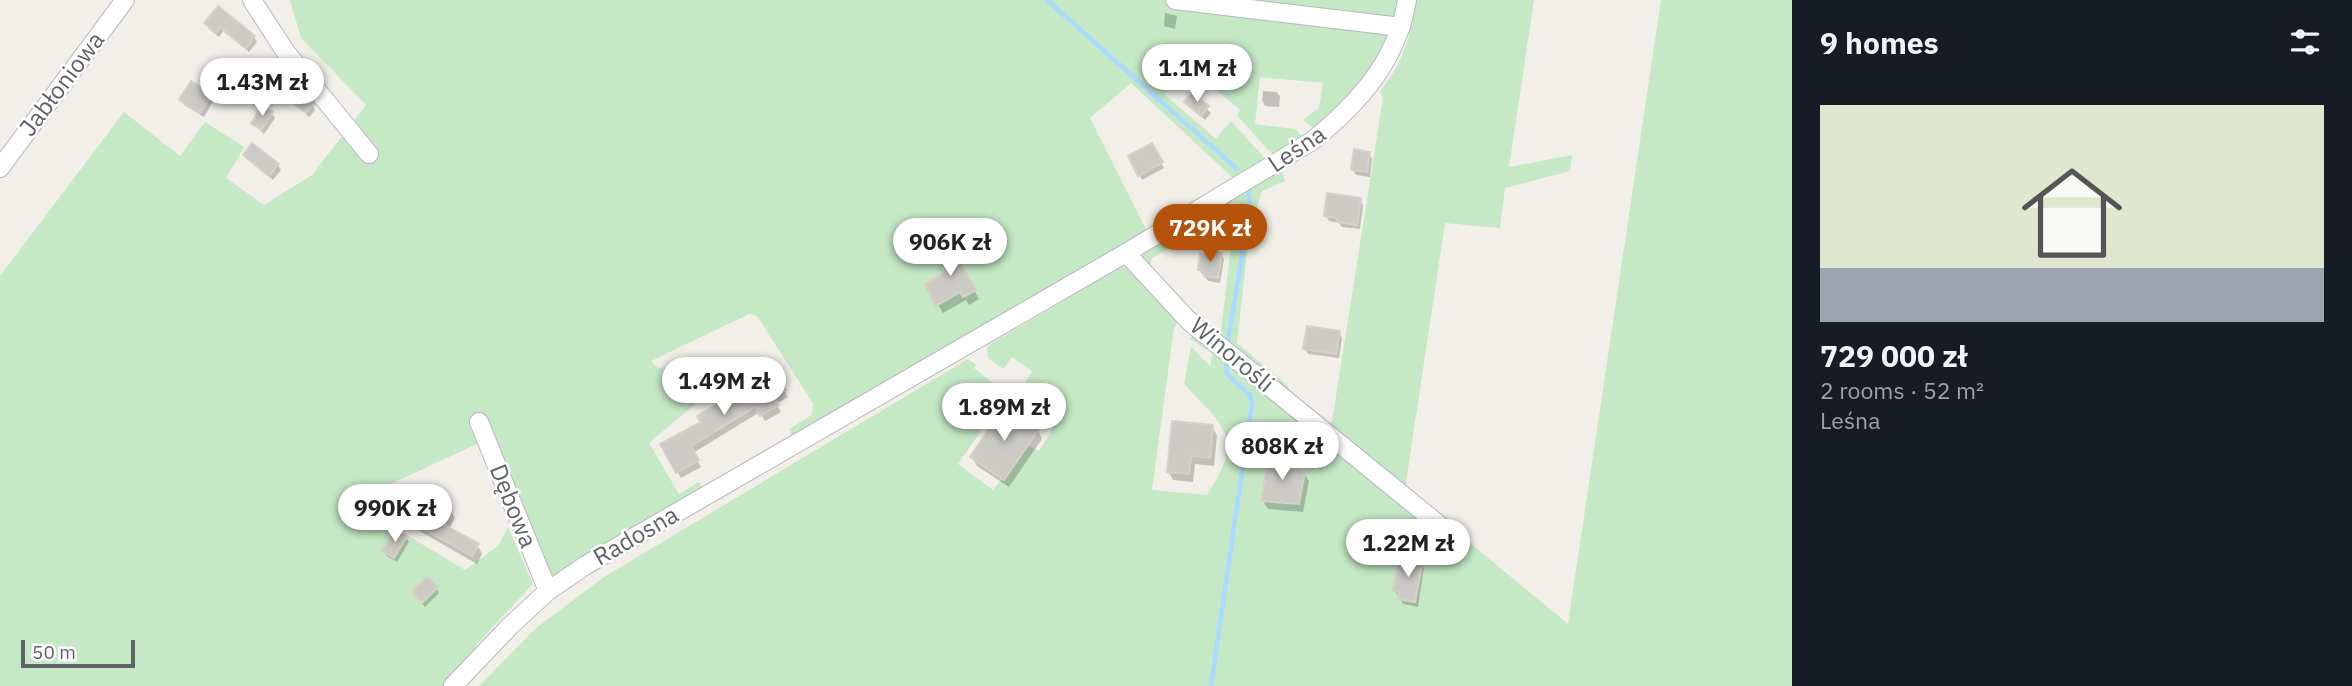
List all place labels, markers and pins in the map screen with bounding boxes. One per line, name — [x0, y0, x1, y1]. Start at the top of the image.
pin: 1.1M zł — [1132, 44, 1262, 104]
pin: 1.43M zł — [190, 58, 334, 118]
pin: 729K zł — [1145, 204, 1275, 264]
pin: 906K zł — [885, 218, 1015, 278]
pin: 1.49M zł — [652, 358, 796, 417]
pin: 1.89M zł — [932, 384, 1076, 443]
pin: 808K zł — [1217, 422, 1347, 482]
pin: 990K zł — [330, 484, 460, 544]
pin: 1.22M zł — [1336, 520, 1480, 579]

